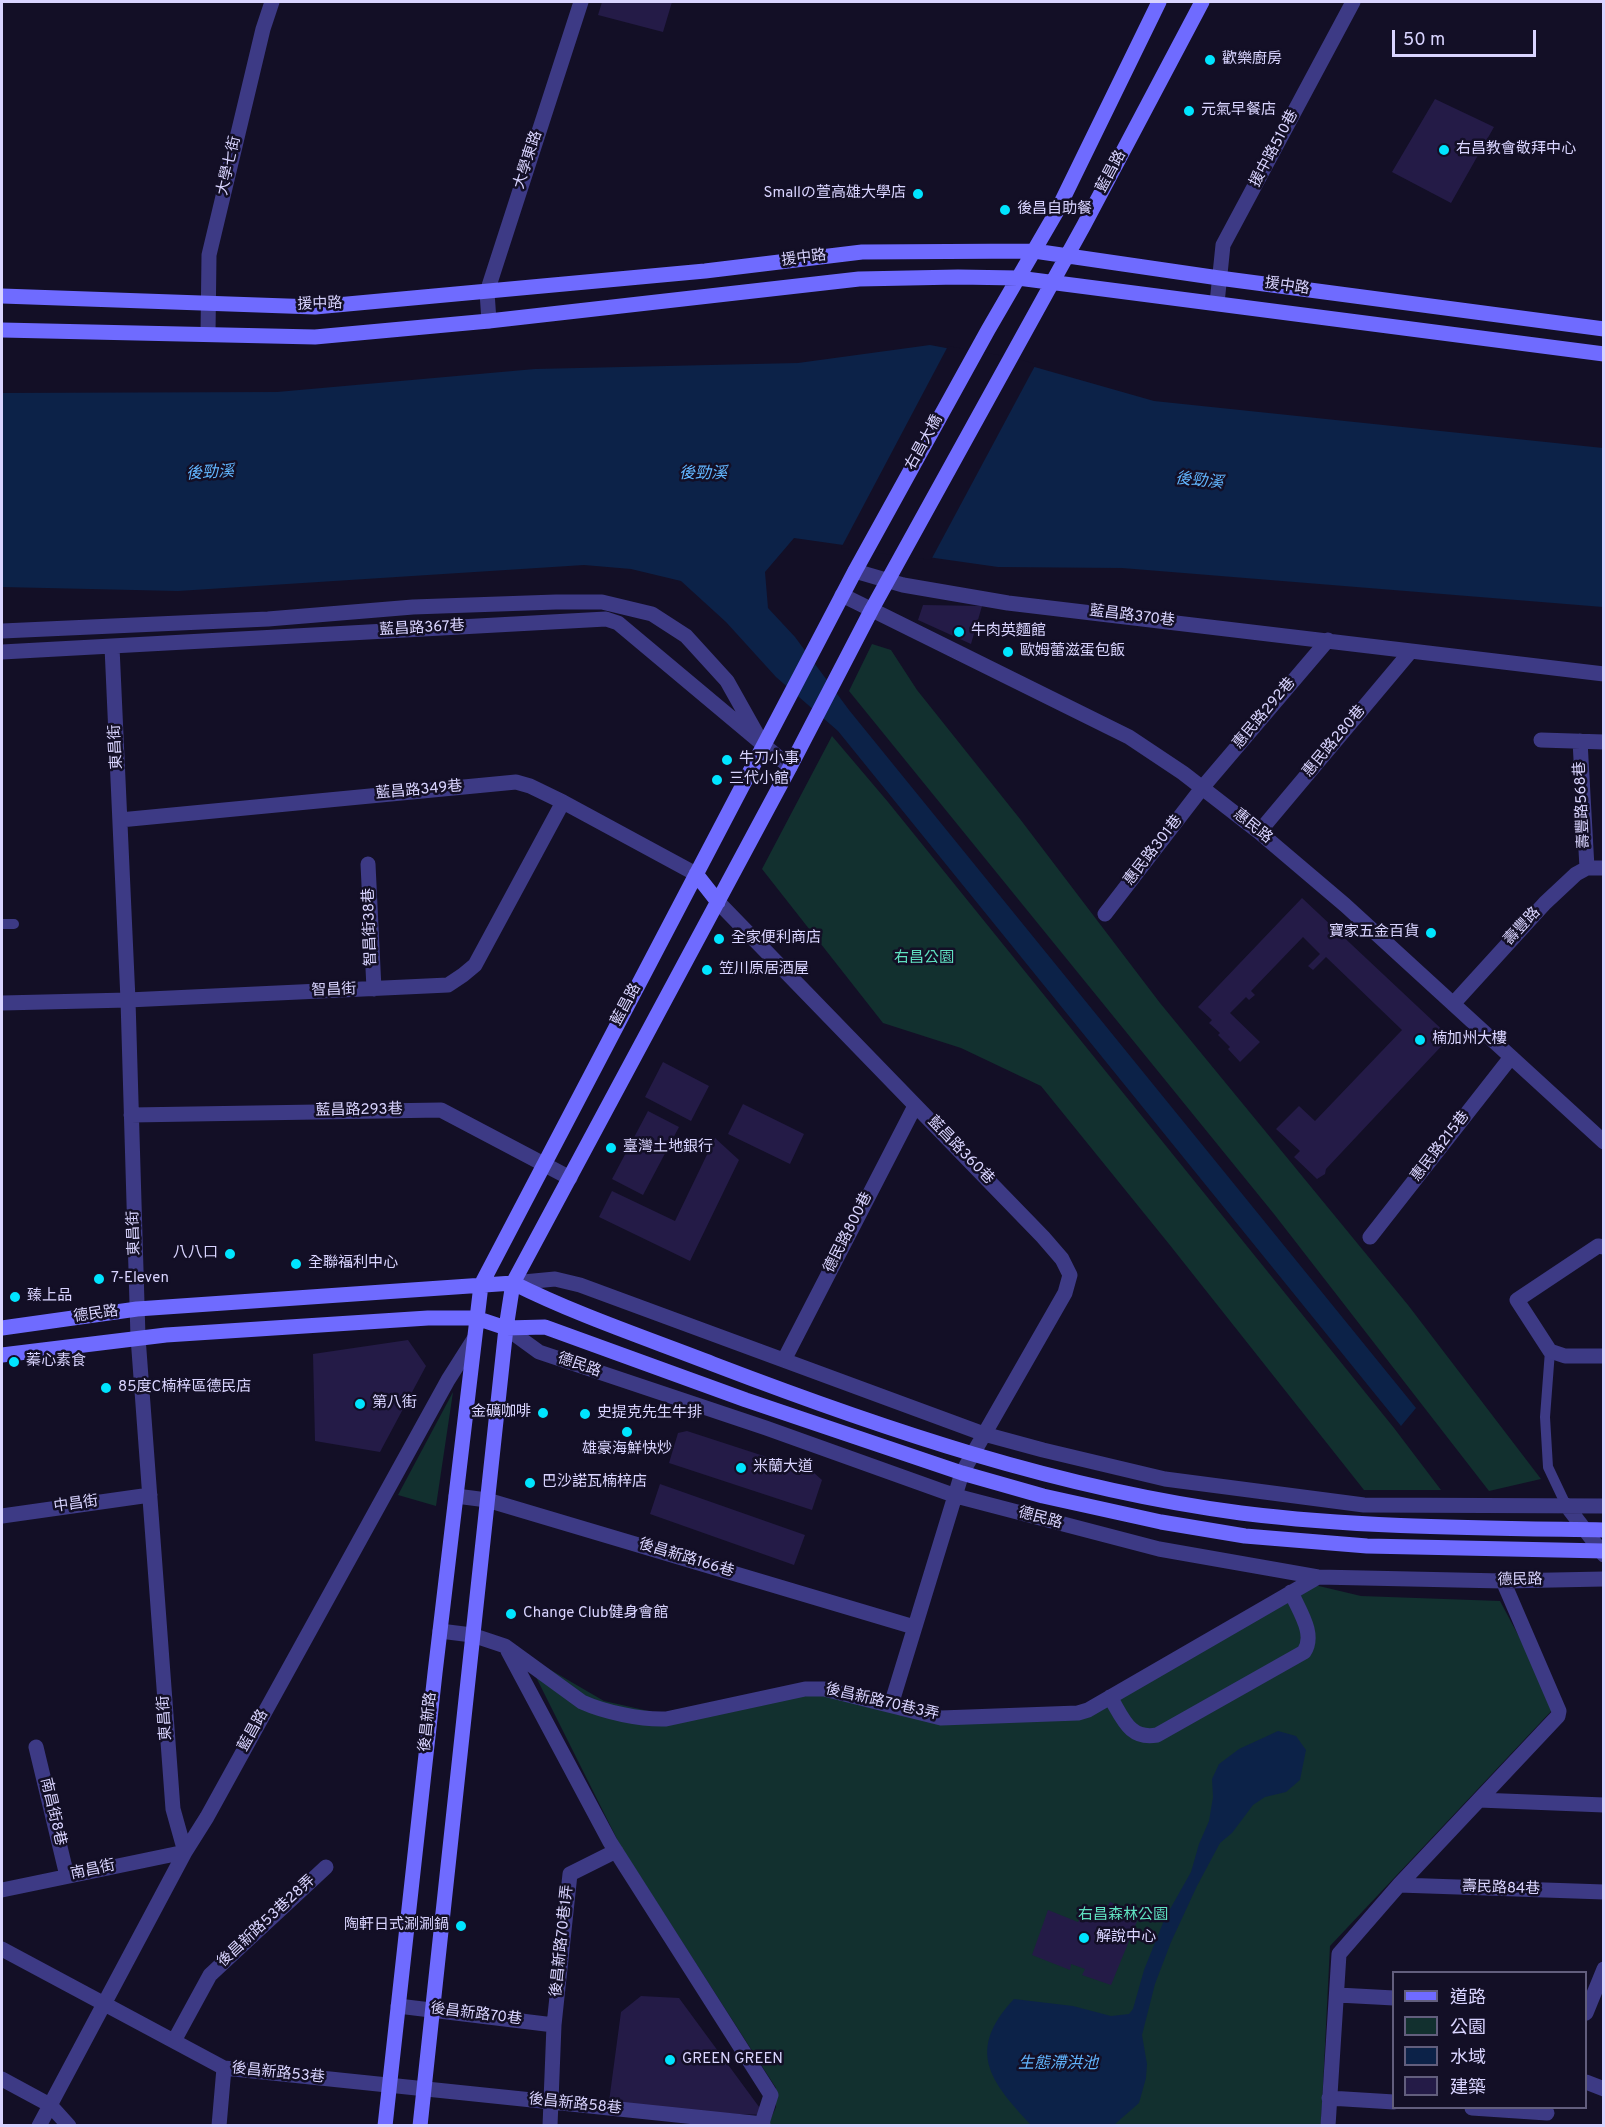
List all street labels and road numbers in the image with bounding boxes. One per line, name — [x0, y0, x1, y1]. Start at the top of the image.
street label: 援中路510巷 — [1247, 107, 1303, 191]
street label: 大學東路 — [511, 129, 547, 191]
street label: 大學七街 — [214, 135, 246, 197]
street label: 藍昌路 — [1093, 148, 1131, 196]
street label: 援中路 — [781, 247, 827, 271]
street label: 援中路 — [1263, 275, 1311, 299]
street label: 援中路 — [297, 295, 343, 315]
street label: 右昌大橋 — [903, 412, 947, 474]
street label: 藍昌路370巷 — [1088, 603, 1176, 631]
street label: 藍昌路367巷 — [379, 618, 465, 640]
street label: 惠民路292巷 — [1230, 675, 1300, 753]
street label: 惠民路280巷 — [1300, 703, 1370, 781]
street label: 東昌街 — [107, 724, 127, 770]
street label: 壽豐路568巷 — [1572, 761, 1594, 849]
street label: 藍昌路349巷 — [375, 778, 463, 804]
street label: 惠民路 — [1229, 806, 1275, 848]
street label: 惠民路301巷 — [1121, 812, 1187, 890]
street label: 智昌街38巷 — [361, 888, 381, 966]
street label: 壽豐路 — [1501, 904, 1545, 950]
street label: 智昌街 — [311, 981, 357, 1001]
street label: 藍昌路 — [608, 981, 646, 1029]
street label: 藍昌路293巷 — [315, 1101, 403, 1121]
street label: 惠民路215巷 — [1408, 1108, 1474, 1186]
street label: 藍昌路360巷 — [923, 1113, 997, 1189]
street label: 德民路800巷 — [821, 1190, 877, 1276]
street label: 東昌街 — [125, 1210, 145, 1256]
street label: 德民路 — [72, 1303, 120, 1327]
street label: 德民路 — [555, 1350, 603, 1382]
street label: 中昌街 — [52, 1493, 100, 1517]
street label: 德民路 — [1016, 1504, 1064, 1534]
street label: 後昌新路166巷 — [636, 1536, 736, 1582]
street label: 德民路 — [1497, 1572, 1543, 1590]
street label: 後昌新路70巷3弄 — [823, 1681, 941, 1725]
street label: 後昌新路 — [417, 1691, 441, 1753]
street label: 東昌街 — [155, 1695, 177, 1741]
street label: 藍昌路 — [235, 1707, 273, 1755]
street label: 南昌街8巷 — [35, 1776, 69, 1848]
street label: 南昌街 — [69, 1858, 117, 1884]
street label: 後昌新路53巷28弄 — [215, 1872, 319, 1972]
street label: 壽民路84巷 — [1461, 1879, 1541, 1899]
street label: 後昌新路70巷1弄 — [548, 1884, 578, 1998]
street label: 後昌新路70巷 — [429, 2000, 523, 2030]
street label: 後昌新路53巷 — [231, 2060, 325, 2088]
street label: 後昌新路58巷 — [528, 2091, 622, 2119]

